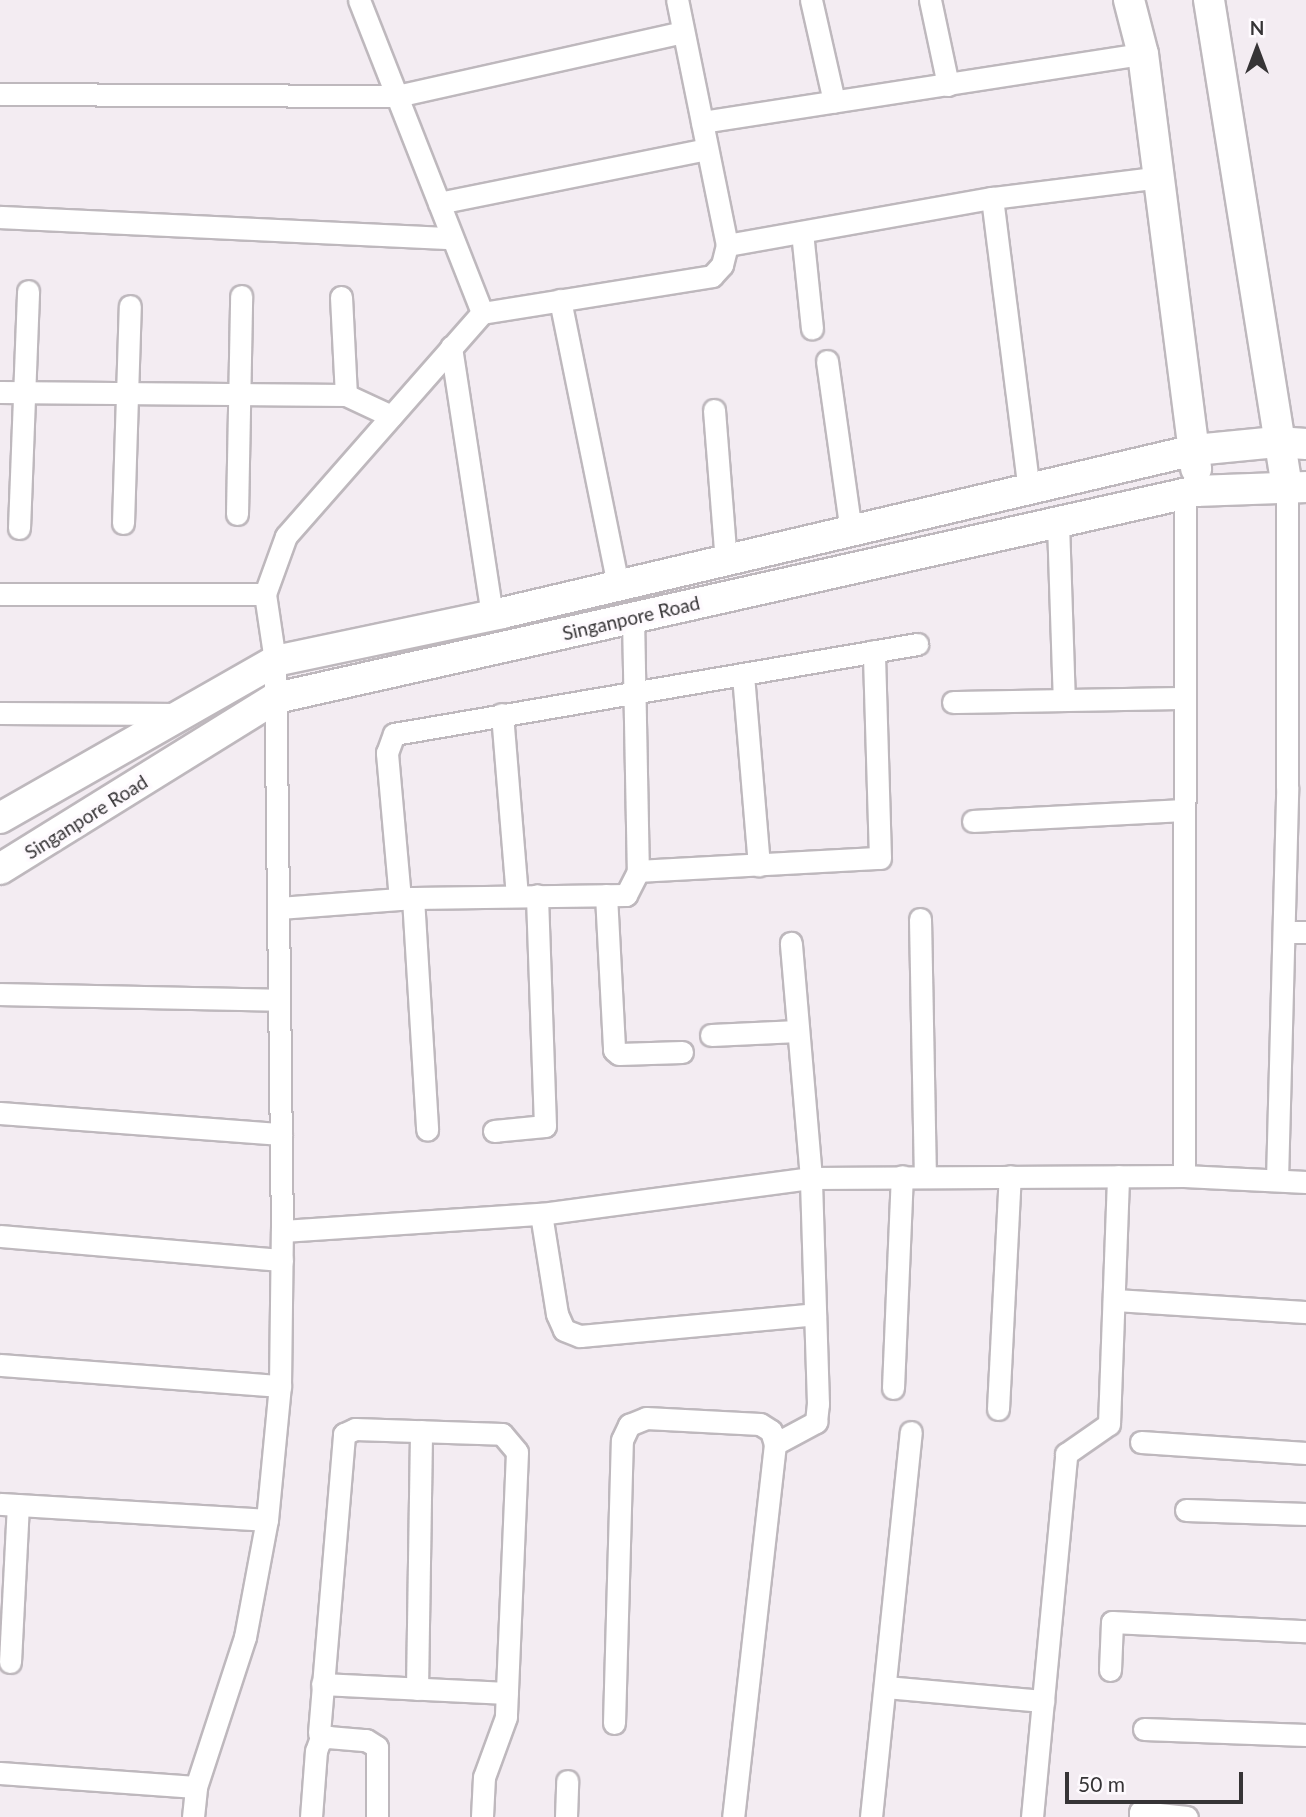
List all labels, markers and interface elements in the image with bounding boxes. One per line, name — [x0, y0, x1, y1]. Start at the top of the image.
north arrow — [1222, 14, 1292, 84]
text: N — [1250, 16, 1264, 39]
street label: Singanpore Road — [560, 591, 702, 645]
street label: Singanpore Road — [20, 770, 152, 864]
scale bar — [1068, 1758, 1246, 1802]
text: 50 m — [1078, 1771, 1125, 1796]

